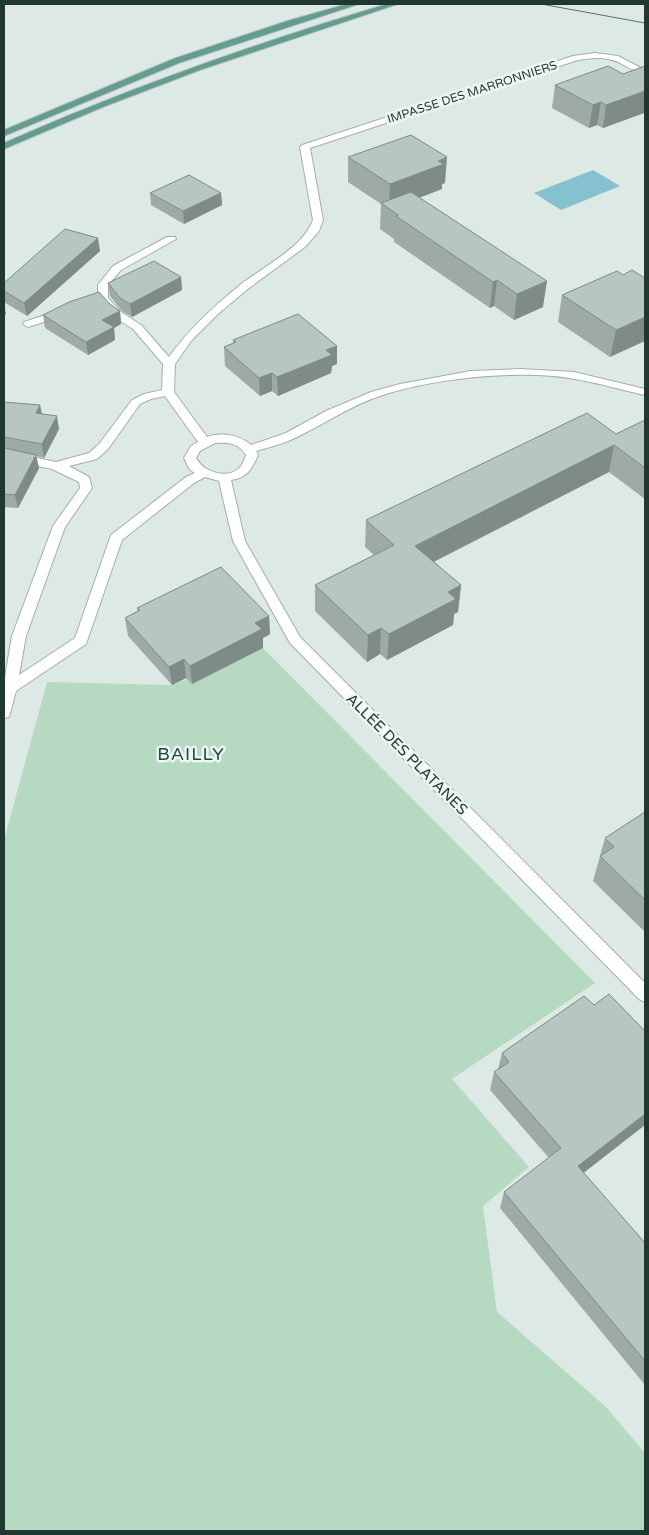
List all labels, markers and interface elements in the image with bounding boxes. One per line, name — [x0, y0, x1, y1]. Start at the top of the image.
street label: IMPASSE DES MARRONNIERS — [385, 58, 559, 126]
street label: ALLÉE DES PLATANES — [343, 690, 471, 818]
district label: BAILLY — [157, 743, 225, 765]

